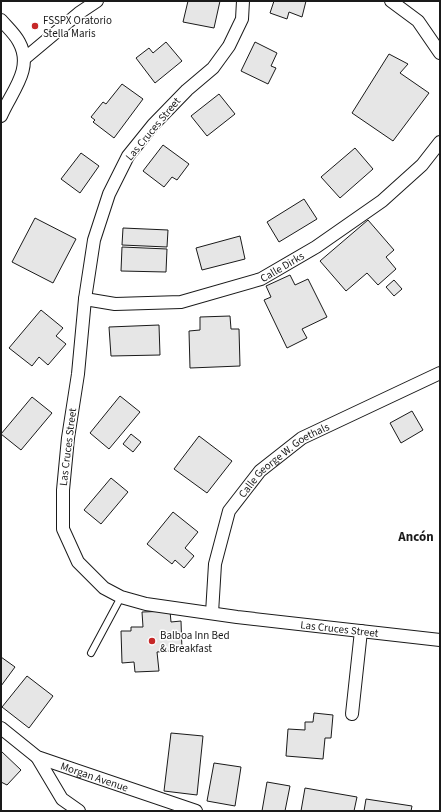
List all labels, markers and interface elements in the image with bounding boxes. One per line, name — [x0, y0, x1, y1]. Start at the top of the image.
place label: FSSPX Oratorio Stella Maris — [43, 13, 112, 41]
marker: FSSPX Oratorio Stella Maris — [30, 21, 40, 31]
street label: Las Cruces Street — [122, 94, 184, 164]
street label: Calle Dirks — [257, 248, 307, 285]
street label: Las Cruces Street — [56, 407, 80, 487]
street label: Calle George W. Goethals — [235, 419, 332, 501]
district label: Ancón — [397, 528, 434, 546]
street label: Las Cruces Street — [300, 617, 380, 641]
place label: Balboa Inn Bed & Breakfast — [160, 628, 230, 656]
marker: Balboa Inn Bed & Breakfast — [147, 636, 157, 646]
street label: Morgan Avenue — [59, 758, 131, 795]

